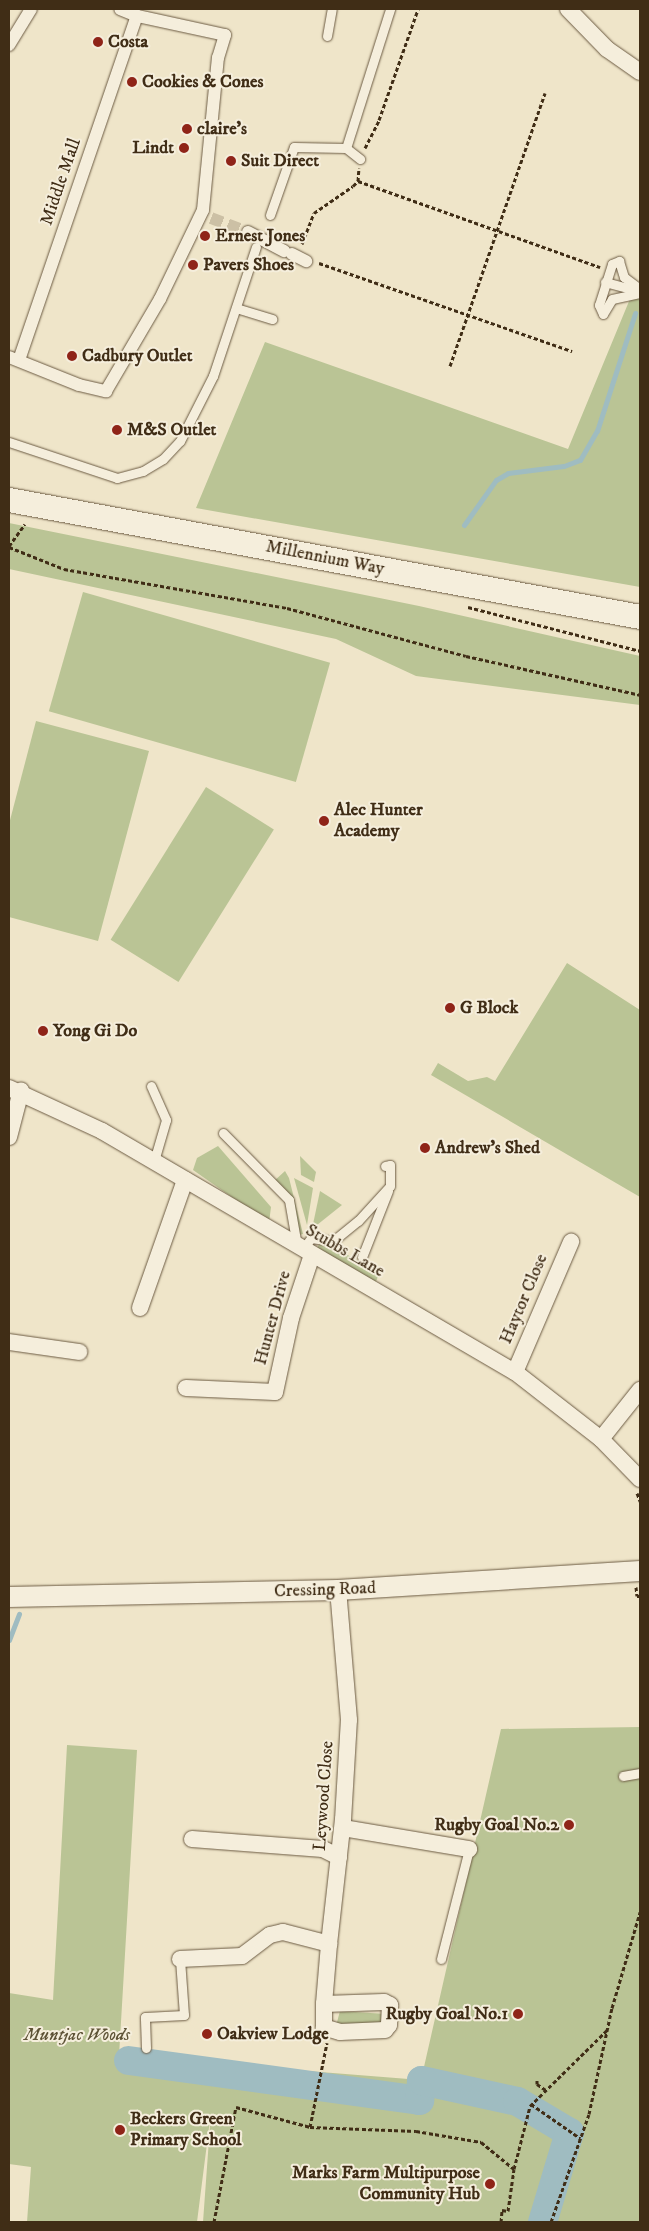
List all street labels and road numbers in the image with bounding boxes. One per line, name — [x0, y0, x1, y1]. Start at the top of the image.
street label: Middle Mall — [36, 136, 86, 228]
street label: Millennium Way — [264, 536, 386, 580]
street label: Stubbs Lane — [301, 1220, 389, 1282]
street label: Haytor Close — [495, 1251, 553, 1347]
street label: Hunter Drive — [250, 1269, 296, 1367]
street label: Cressing Road — [274, 1577, 376, 1603]
street label: Leywood Close — [309, 1740, 339, 1852]

